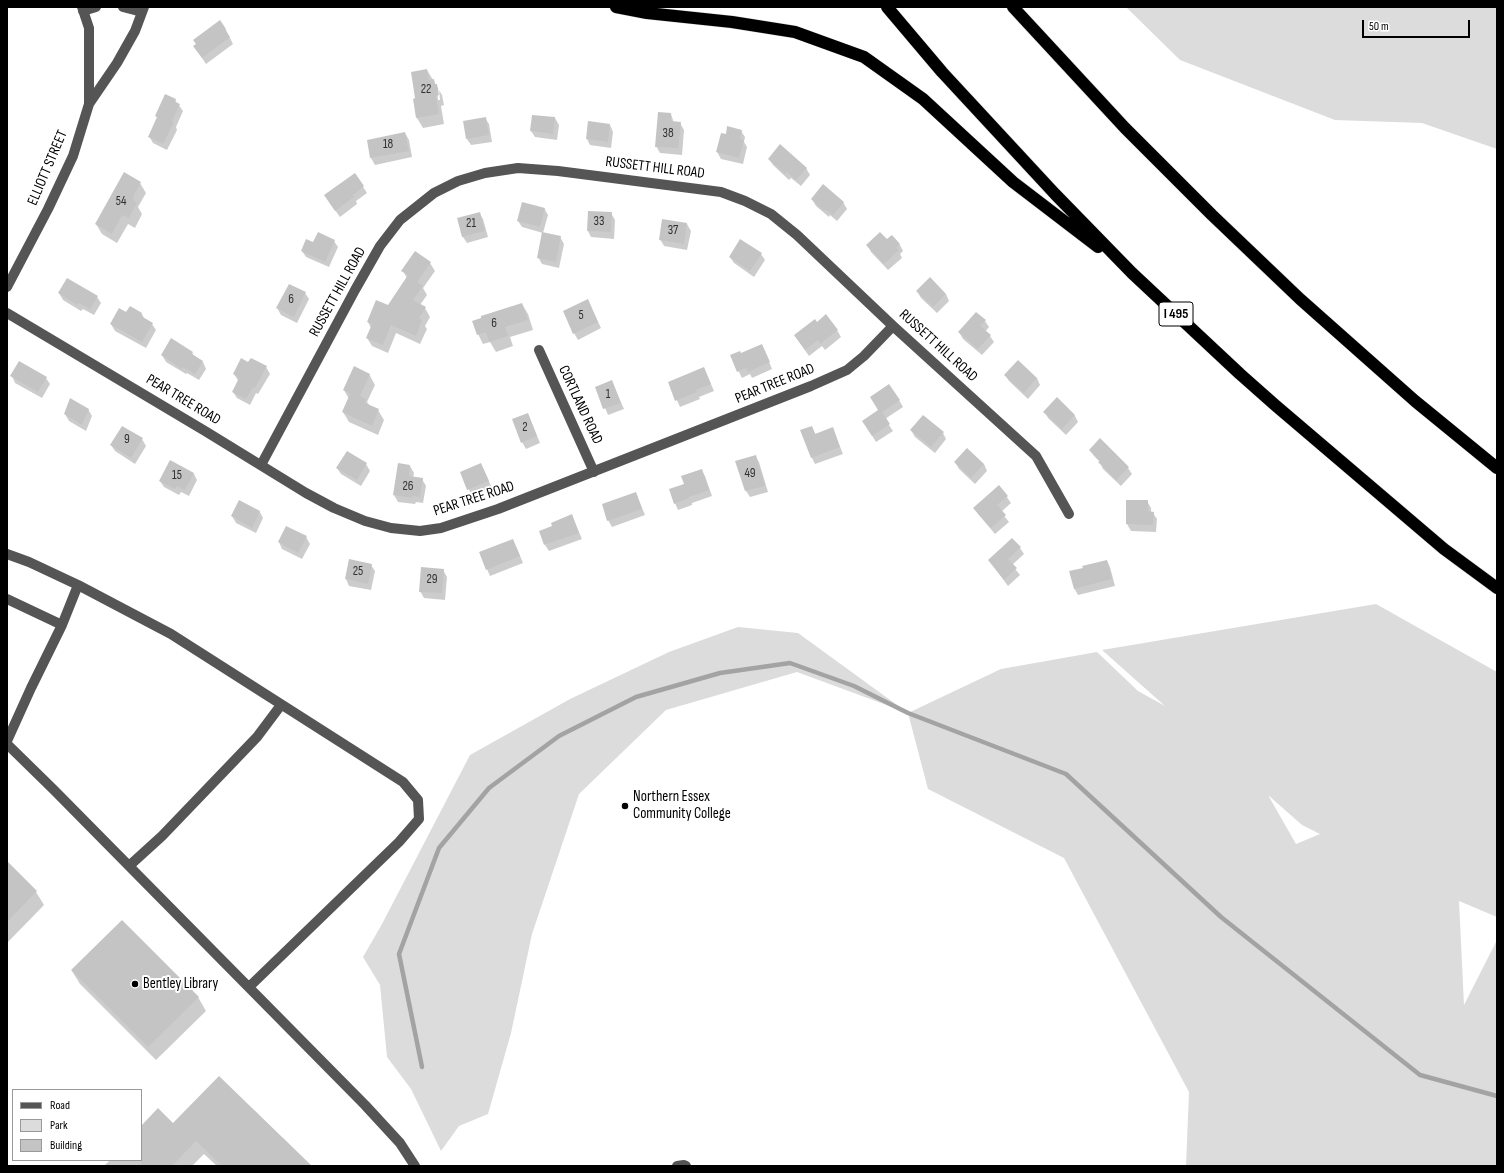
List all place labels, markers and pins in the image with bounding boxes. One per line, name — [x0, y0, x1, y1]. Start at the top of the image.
place label: Northern Essex Community College — [633, 788, 731, 823]
marker: Northern Essex Community College — [620, 801, 630, 811]
place label: Bentley Library — [143, 975, 218, 993]
marker: Bentley Library — [130, 979, 140, 989]

